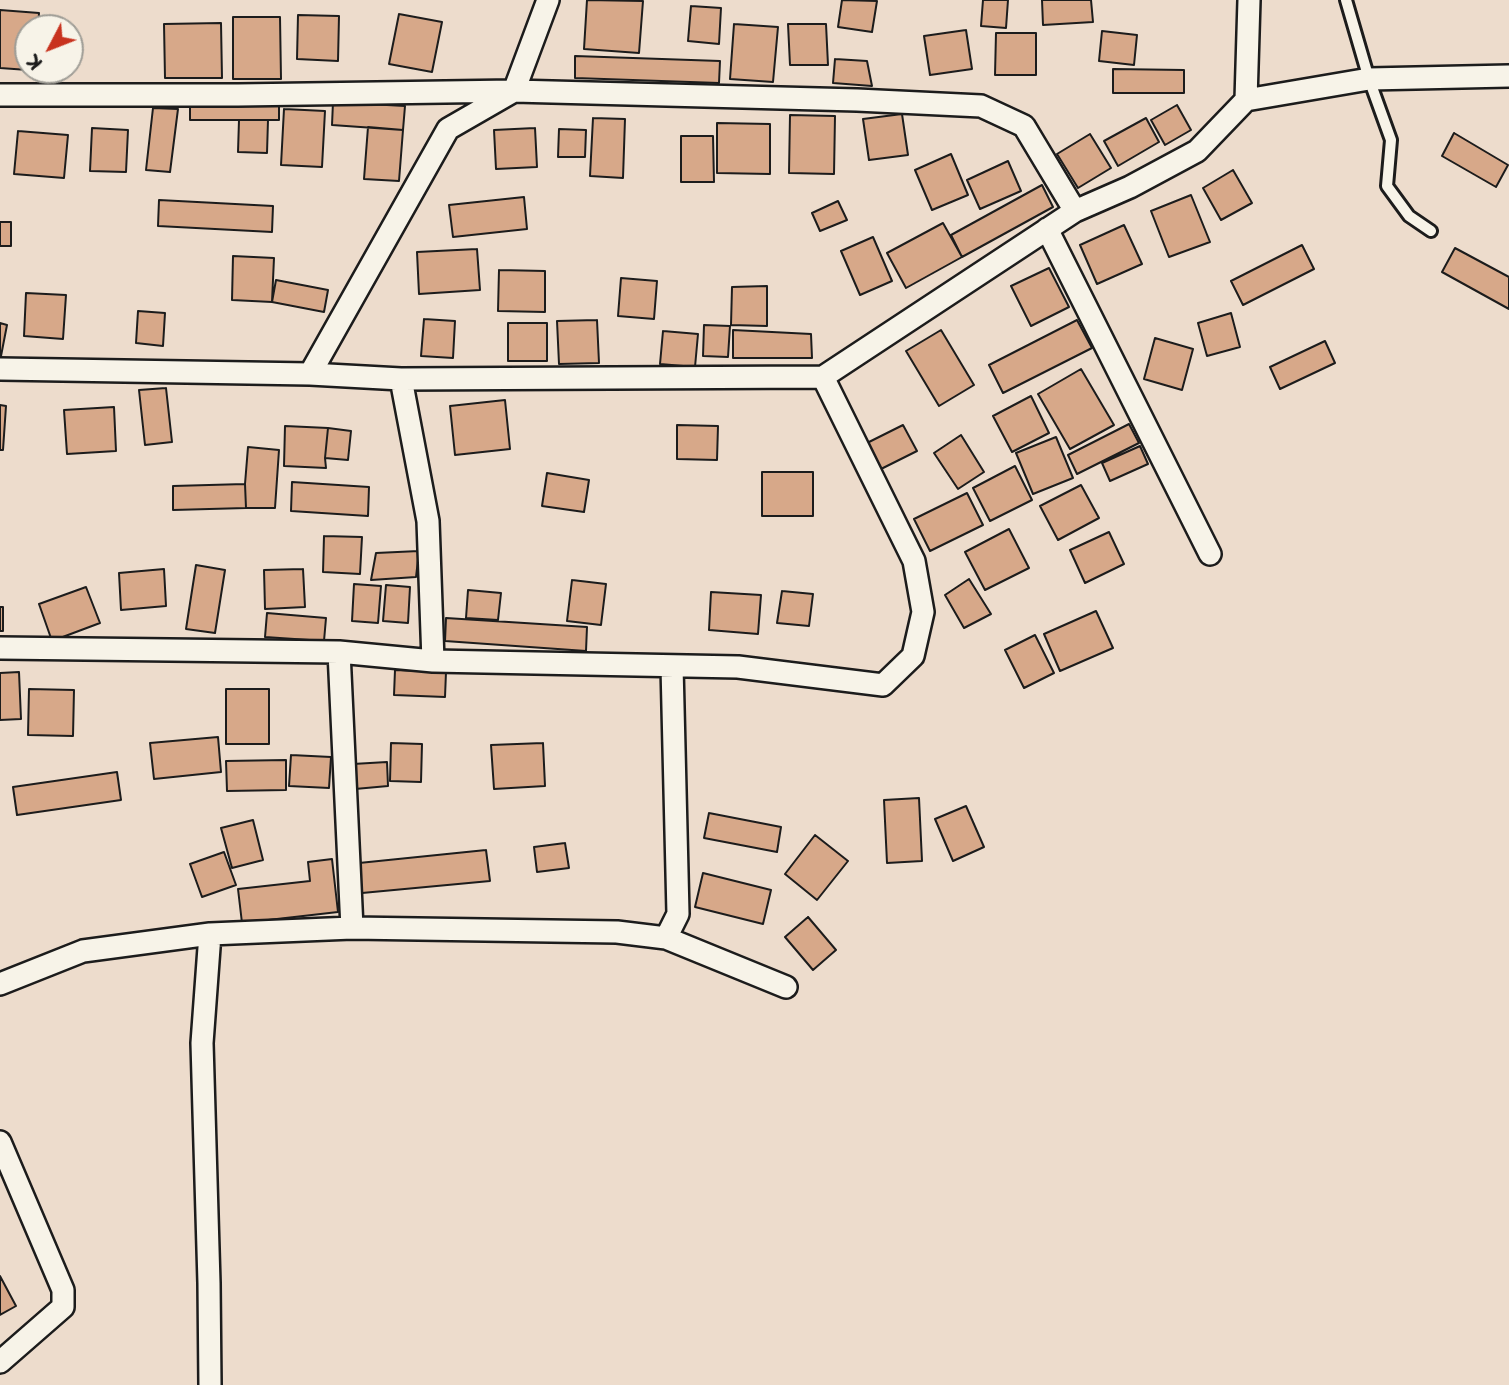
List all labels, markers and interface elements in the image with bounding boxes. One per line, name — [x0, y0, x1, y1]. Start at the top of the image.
north arrow — [14, 14, 84, 84]
text: K — [21, 49, 48, 75]

